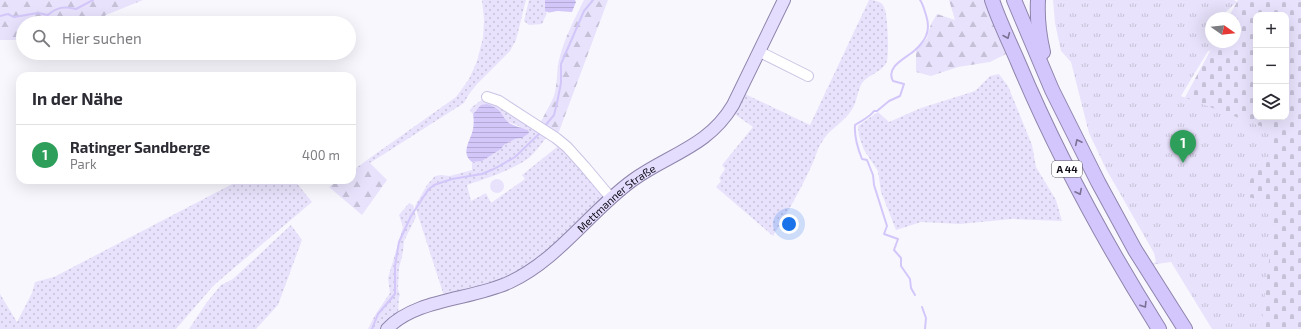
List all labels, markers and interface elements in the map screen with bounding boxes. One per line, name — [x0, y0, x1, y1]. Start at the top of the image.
north arrow — [1205, 12, 1241, 48]
map controls — [1253, 12, 1289, 120]
button: + — [1253, 12, 1289, 48]
search box — [16, 16, 356, 60]
icon: search — [30, 27, 52, 49]
text: Hier suchen — [62, 29, 142, 47]
one-way arrow — [1002, 32, 1010, 40]
button: − — [1253, 48, 1289, 84]
button: layers — [1253, 84, 1289, 120]
text: In der Nähe — [32, 88, 123, 108]
pin: 1 — [1170, 130, 1196, 163]
text: Ratinger Sandberge — [70, 138, 210, 156]
one-way arrow — [1075, 138, 1083, 146]
text: 1 — [42, 147, 48, 163]
text: 400 m — [302, 147, 340, 163]
text: Park — [70, 156, 97, 172]
street label: Mettmanner Straße — [574, 161, 658, 234]
road number: A 44 — [1052, 161, 1082, 177]
one-way arrow — [1074, 188, 1082, 195]
your location — [779, 214, 799, 234]
one-way arrow — [1139, 301, 1147, 308]

